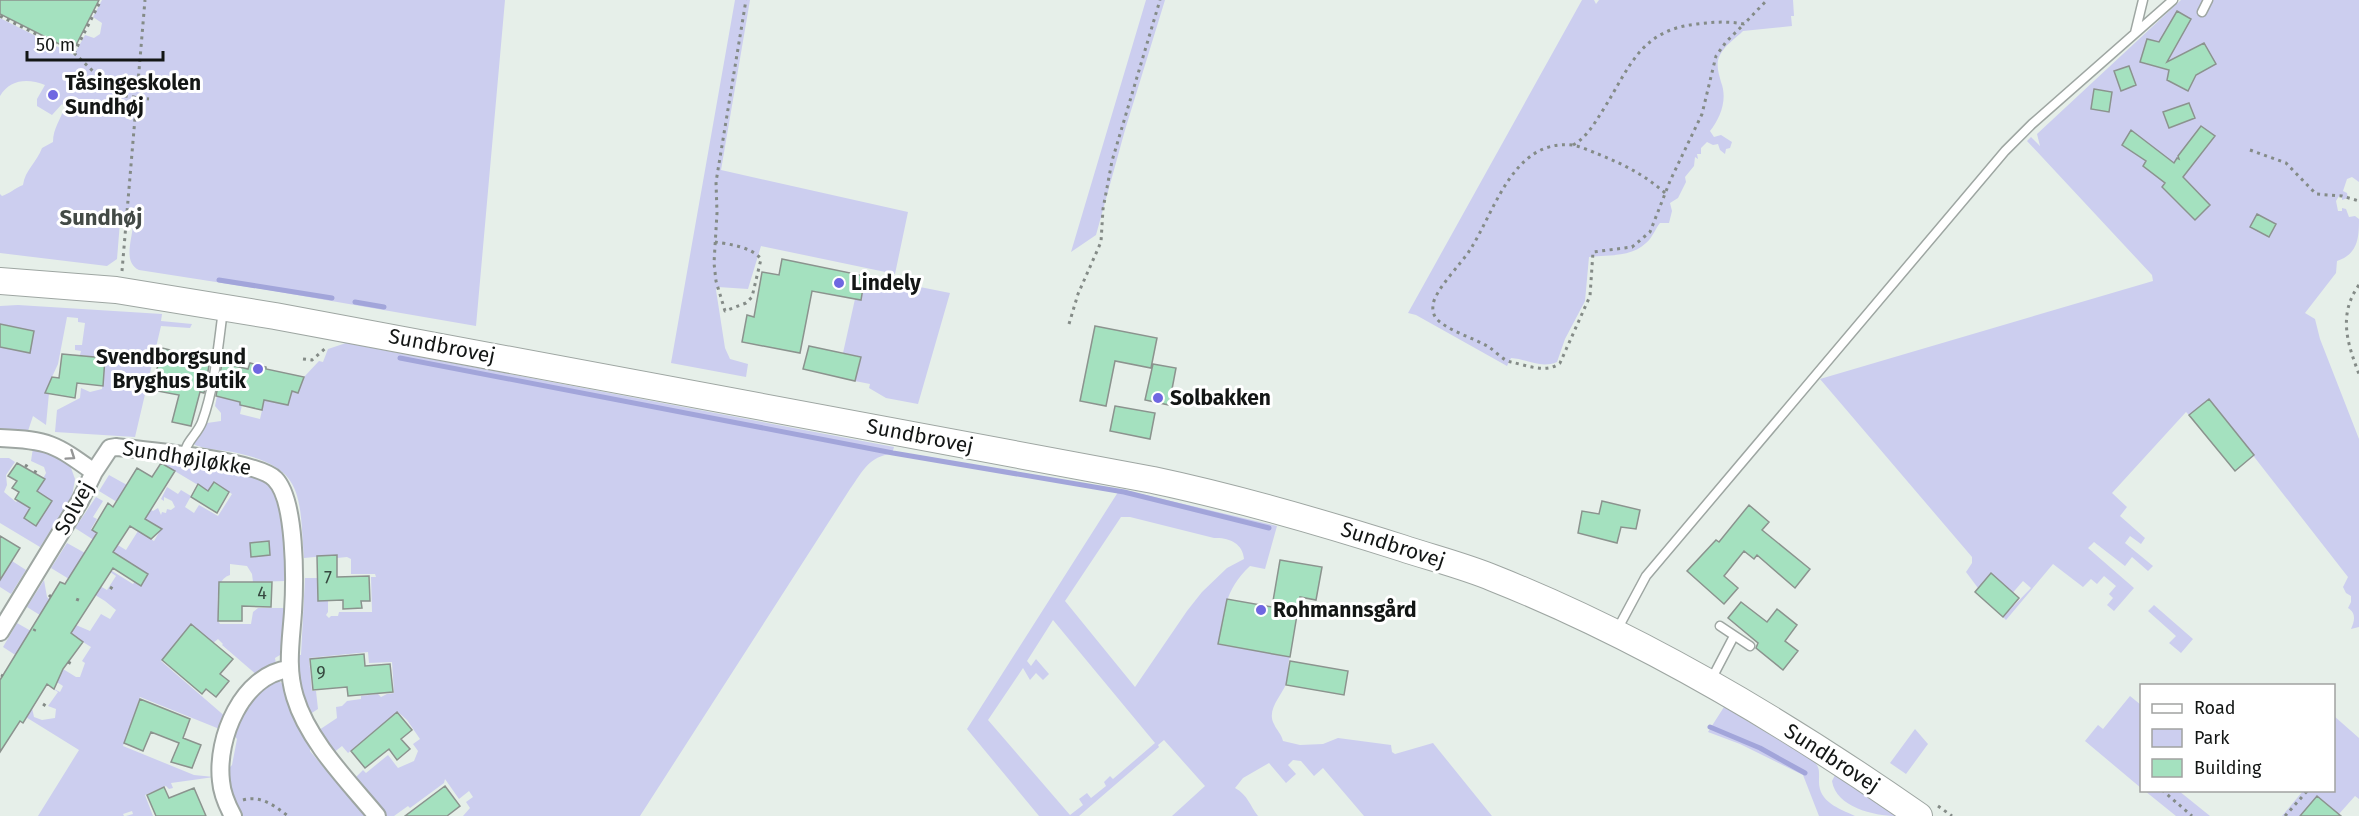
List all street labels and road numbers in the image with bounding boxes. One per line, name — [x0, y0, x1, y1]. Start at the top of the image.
street label: Sundbrovej — [386, 323, 498, 369]
street label: Sundbrovej — [864, 413, 976, 459]
street label: Sundhøjløkke — [121, 435, 253, 481]
street label: Solvej — [49, 477, 99, 539]
street label: Sundbrovej — [1338, 516, 1448, 574]
street label: Sundbrovej — [1780, 718, 1884, 798]

